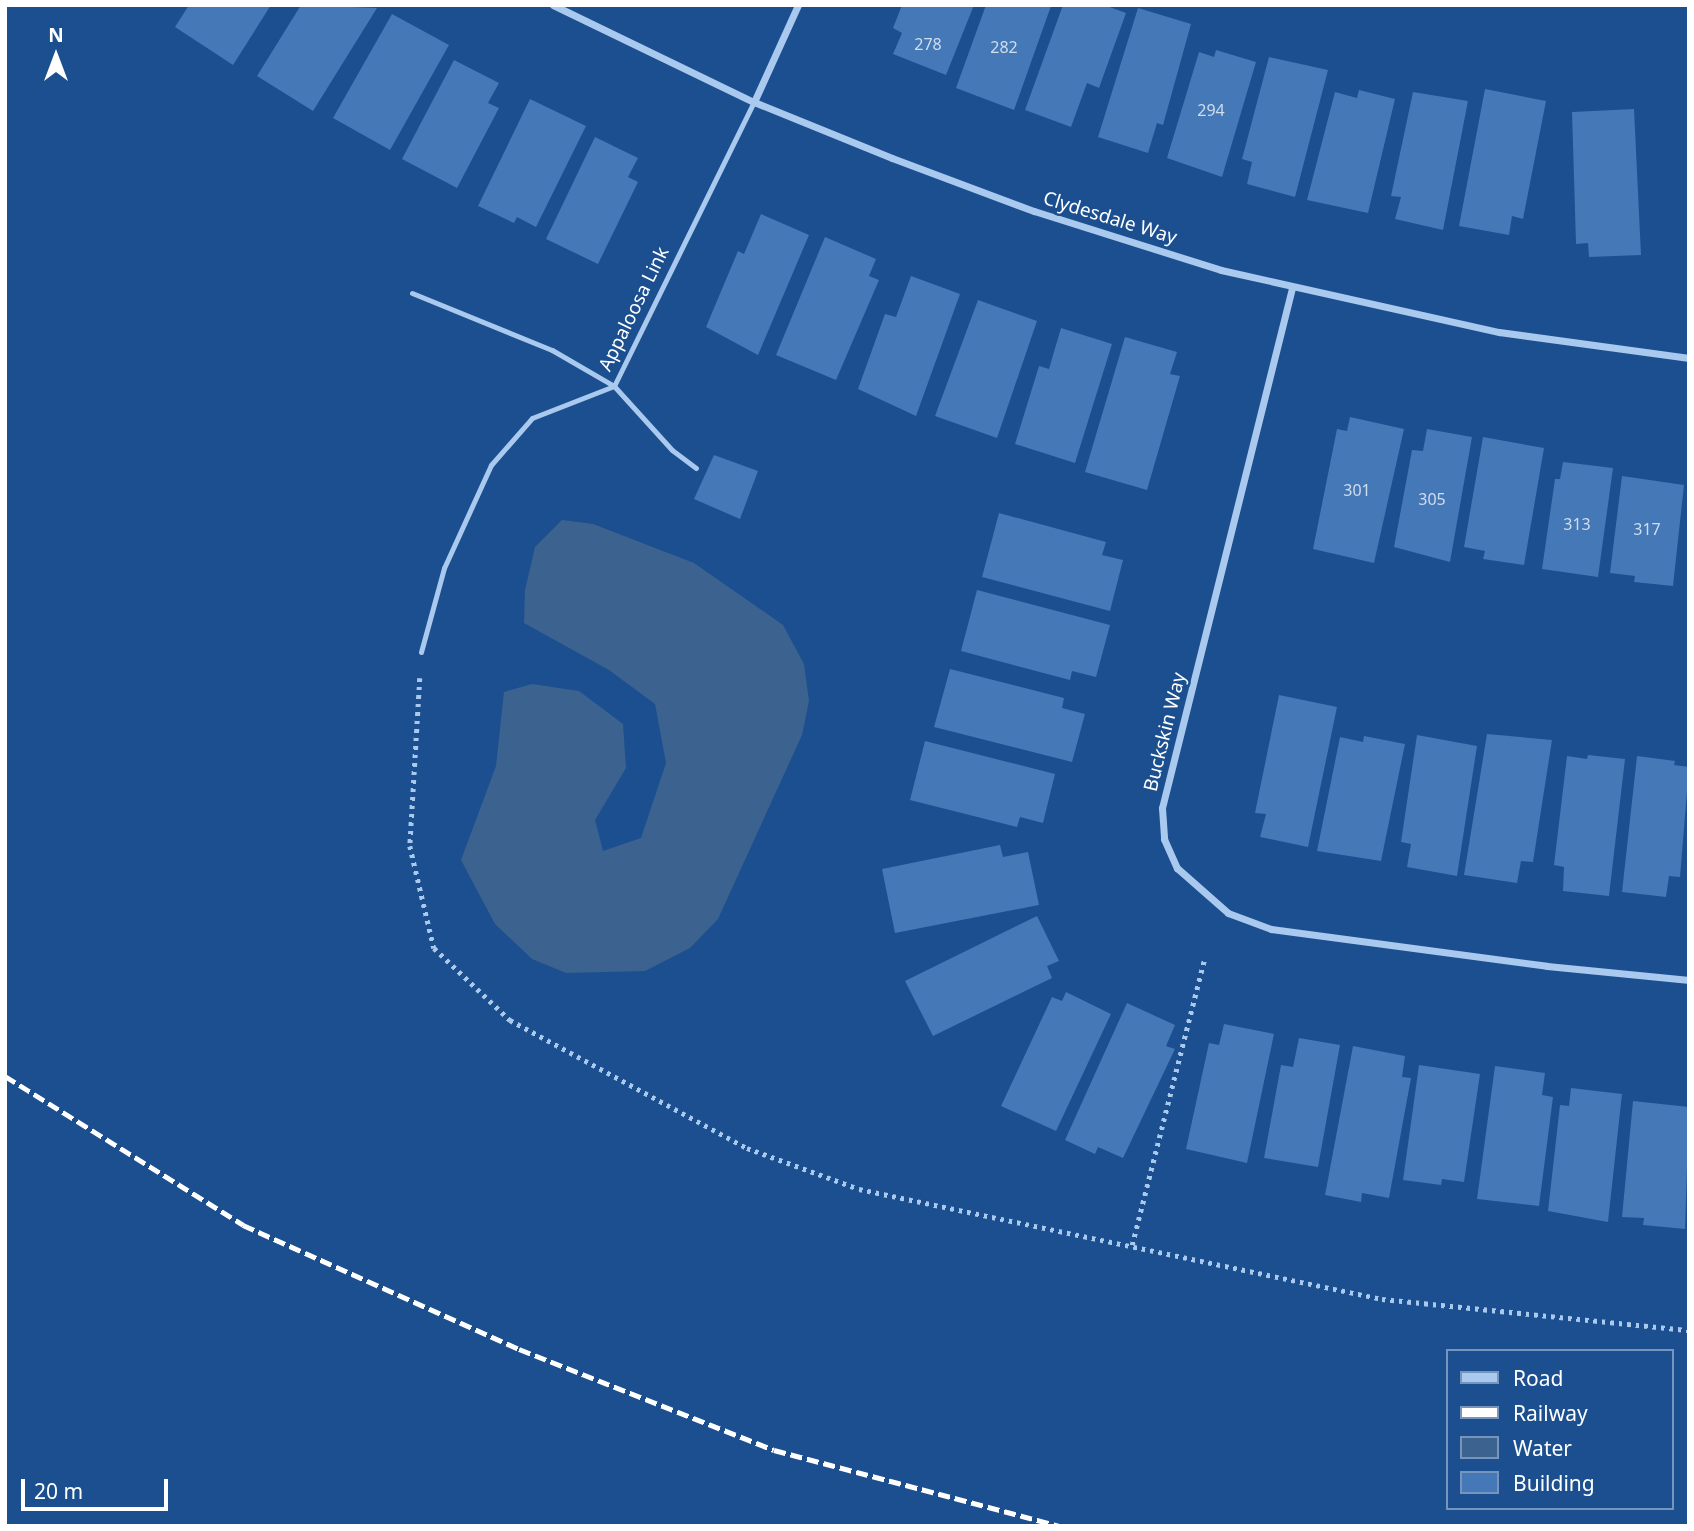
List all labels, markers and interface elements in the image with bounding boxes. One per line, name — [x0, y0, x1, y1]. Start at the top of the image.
north arrow — [21, 21, 91, 91]
text: N — [48, 22, 64, 48]
house number: 278 — [914, 34, 942, 54]
house number: 282 — [990, 37, 1018, 57]
house number: 294 — [1197, 100, 1225, 120]
street label: Clydesdale Way — [1040, 187, 1180, 249]
street label: Appaloosa Link — [594, 243, 674, 375]
house number: 301 — [1343, 480, 1371, 500]
house number: 305 — [1418, 489, 1446, 509]
house number: 313 — [1563, 514, 1591, 534]
house number: 317 — [1633, 519, 1661, 539]
street label: Buckskin Way — [1139, 670, 1191, 794]
legend — [1446, 1349, 1673, 1510]
text: Road — [1513, 1364, 1563, 1392]
text: Railway — [1513, 1399, 1588, 1427]
text: Water — [1513, 1434, 1572, 1462]
scale bar — [24, 1464, 172, 1508]
text: Building — [1513, 1469, 1595, 1497]
text: 20 m — [34, 1477, 83, 1505]

